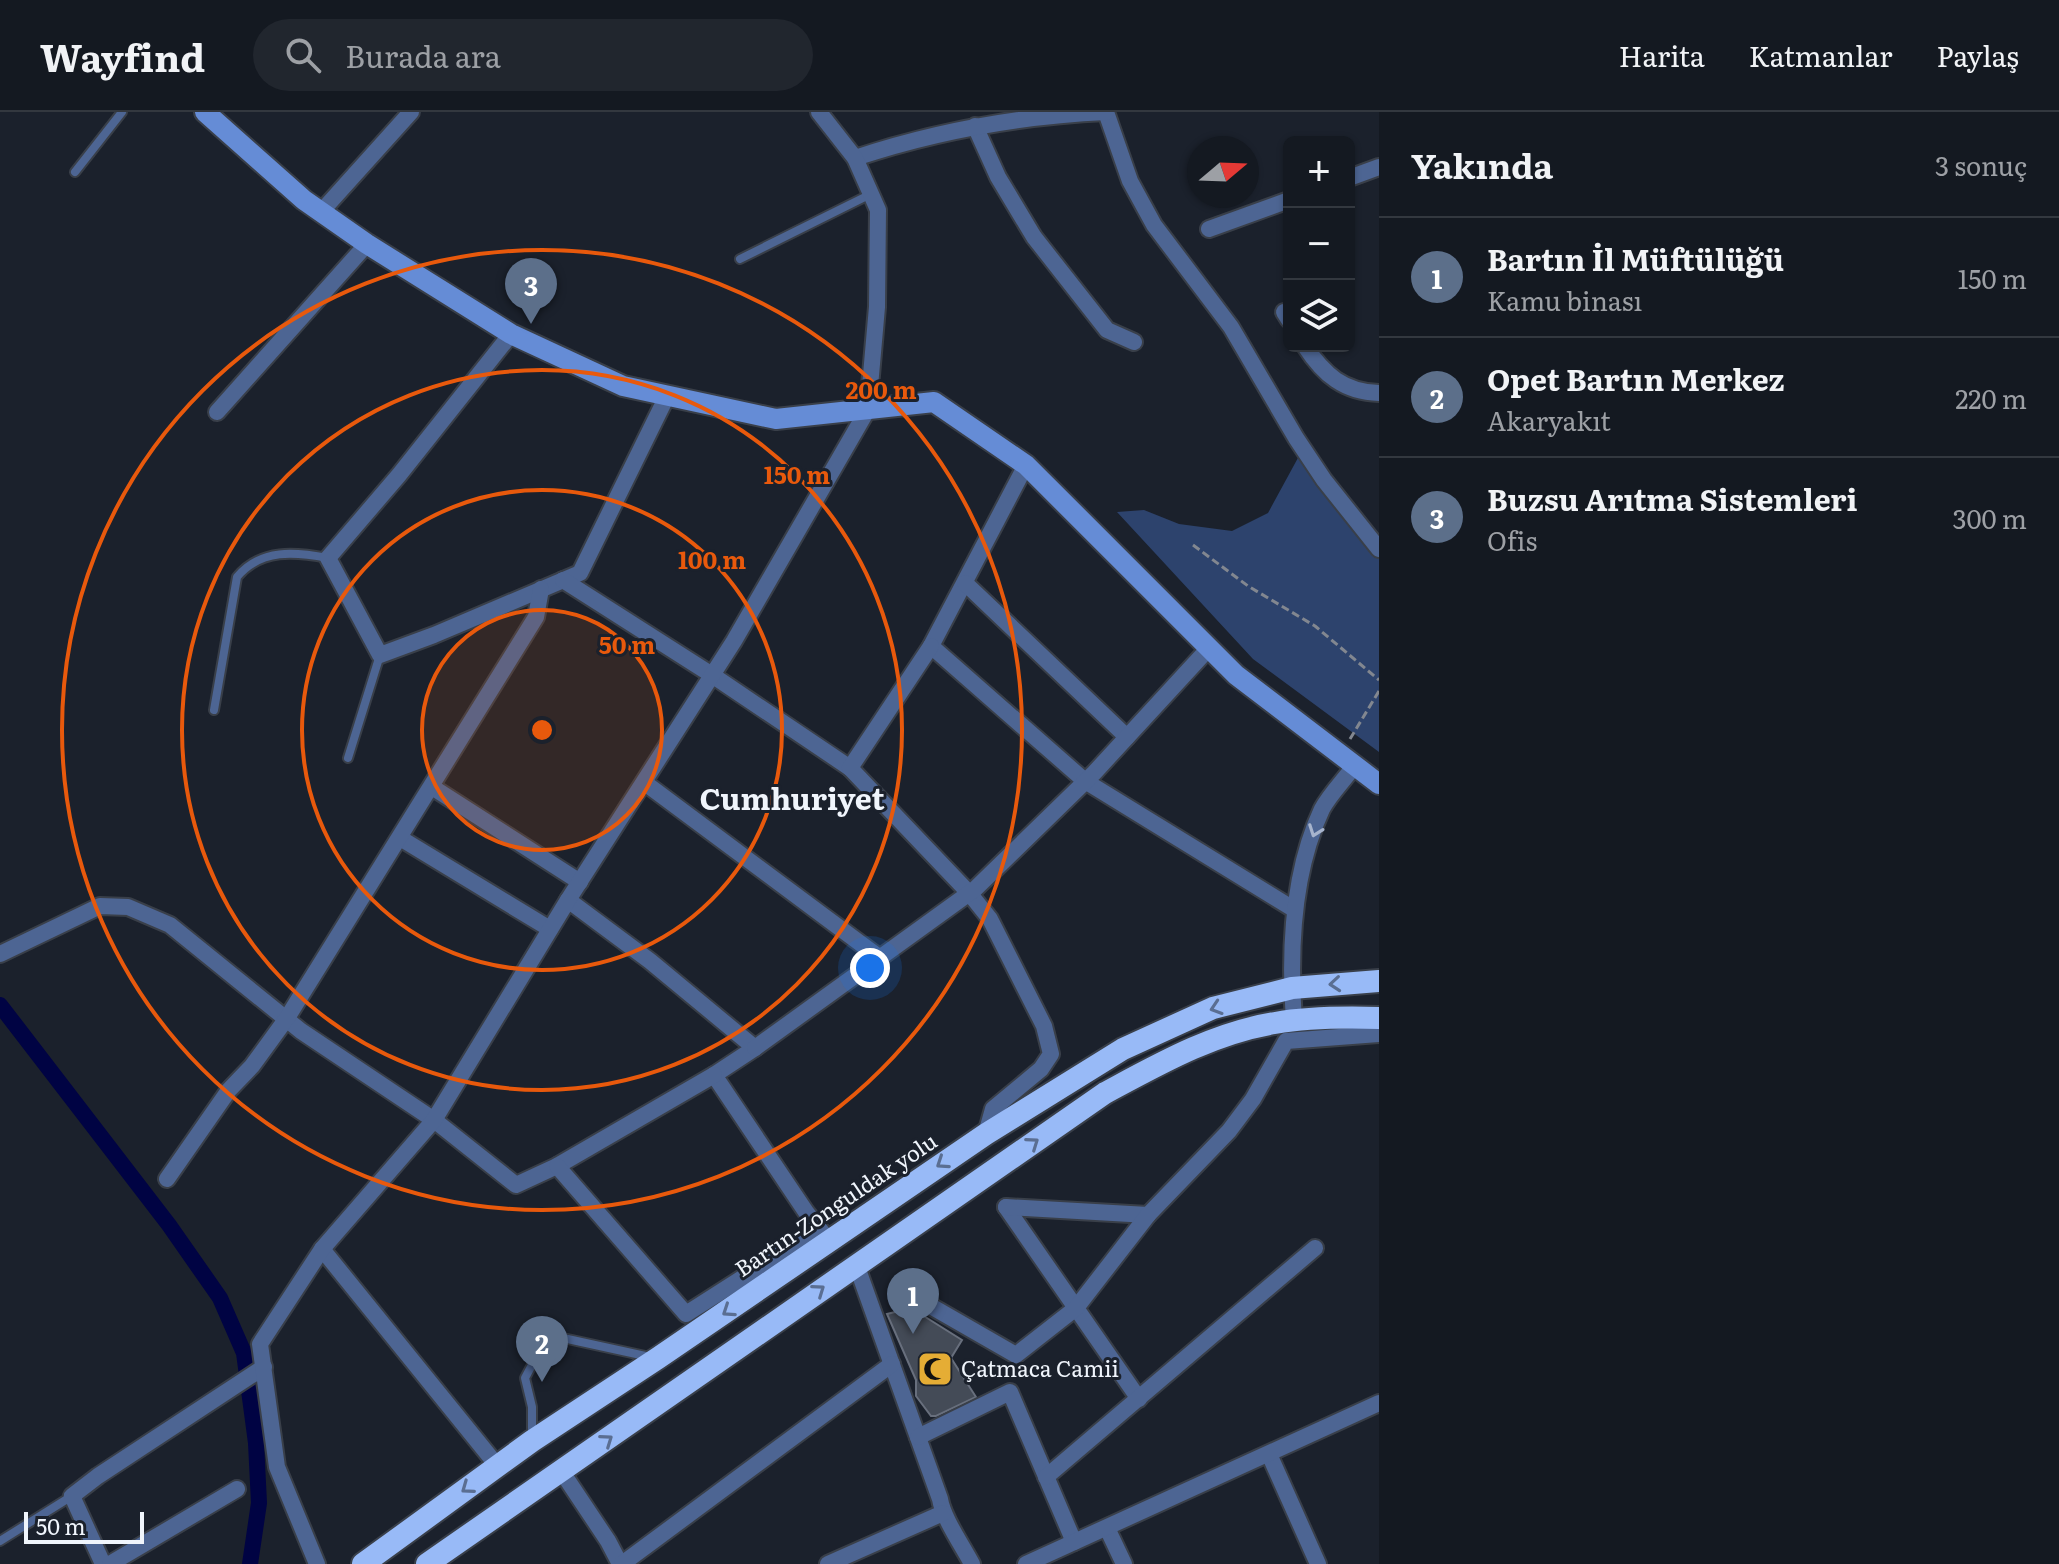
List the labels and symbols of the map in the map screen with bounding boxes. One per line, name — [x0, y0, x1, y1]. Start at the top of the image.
north arrow — [1187, 136, 1259, 208]
pin: 3 — [505, 258, 557, 324]
text: 200 m — [845, 371, 917, 406]
text: 150 m — [764, 456, 830, 491]
text: 100 m — [678, 541, 746, 576]
text: 50 m — [599, 626, 655, 661]
centre of rings — [528, 716, 556, 744]
district label: Cumhuriyet — [699, 775, 885, 819]
one-way arrow — [1308, 823, 1325, 837]
your location — [850, 948, 890, 988]
one-way arrow — [1328, 975, 1341, 992]
one-way arrow — [1210, 999, 1224, 1015]
street label: Bartın-Zonguldak yolu — [727, 1124, 943, 1284]
one-way arrow — [1024, 1138, 1038, 1153]
one-way arrow — [937, 1153, 951, 1168]
pin: 1 — [887, 1268, 939, 1334]
one-way arrow — [810, 1285, 824, 1300]
one-way arrow — [723, 1301, 737, 1316]
pin: 2 — [516, 1316, 568, 1382]
mosque icon: Çatmaca Camii — [916, 1350, 954, 1388]
place label: Çatmaca Camii — [961, 1351, 1119, 1384]
one-way arrow — [598, 1436, 612, 1450]
one-way arrow — [461, 1479, 476, 1493]
scale bar — [24, 1508, 144, 1544]

